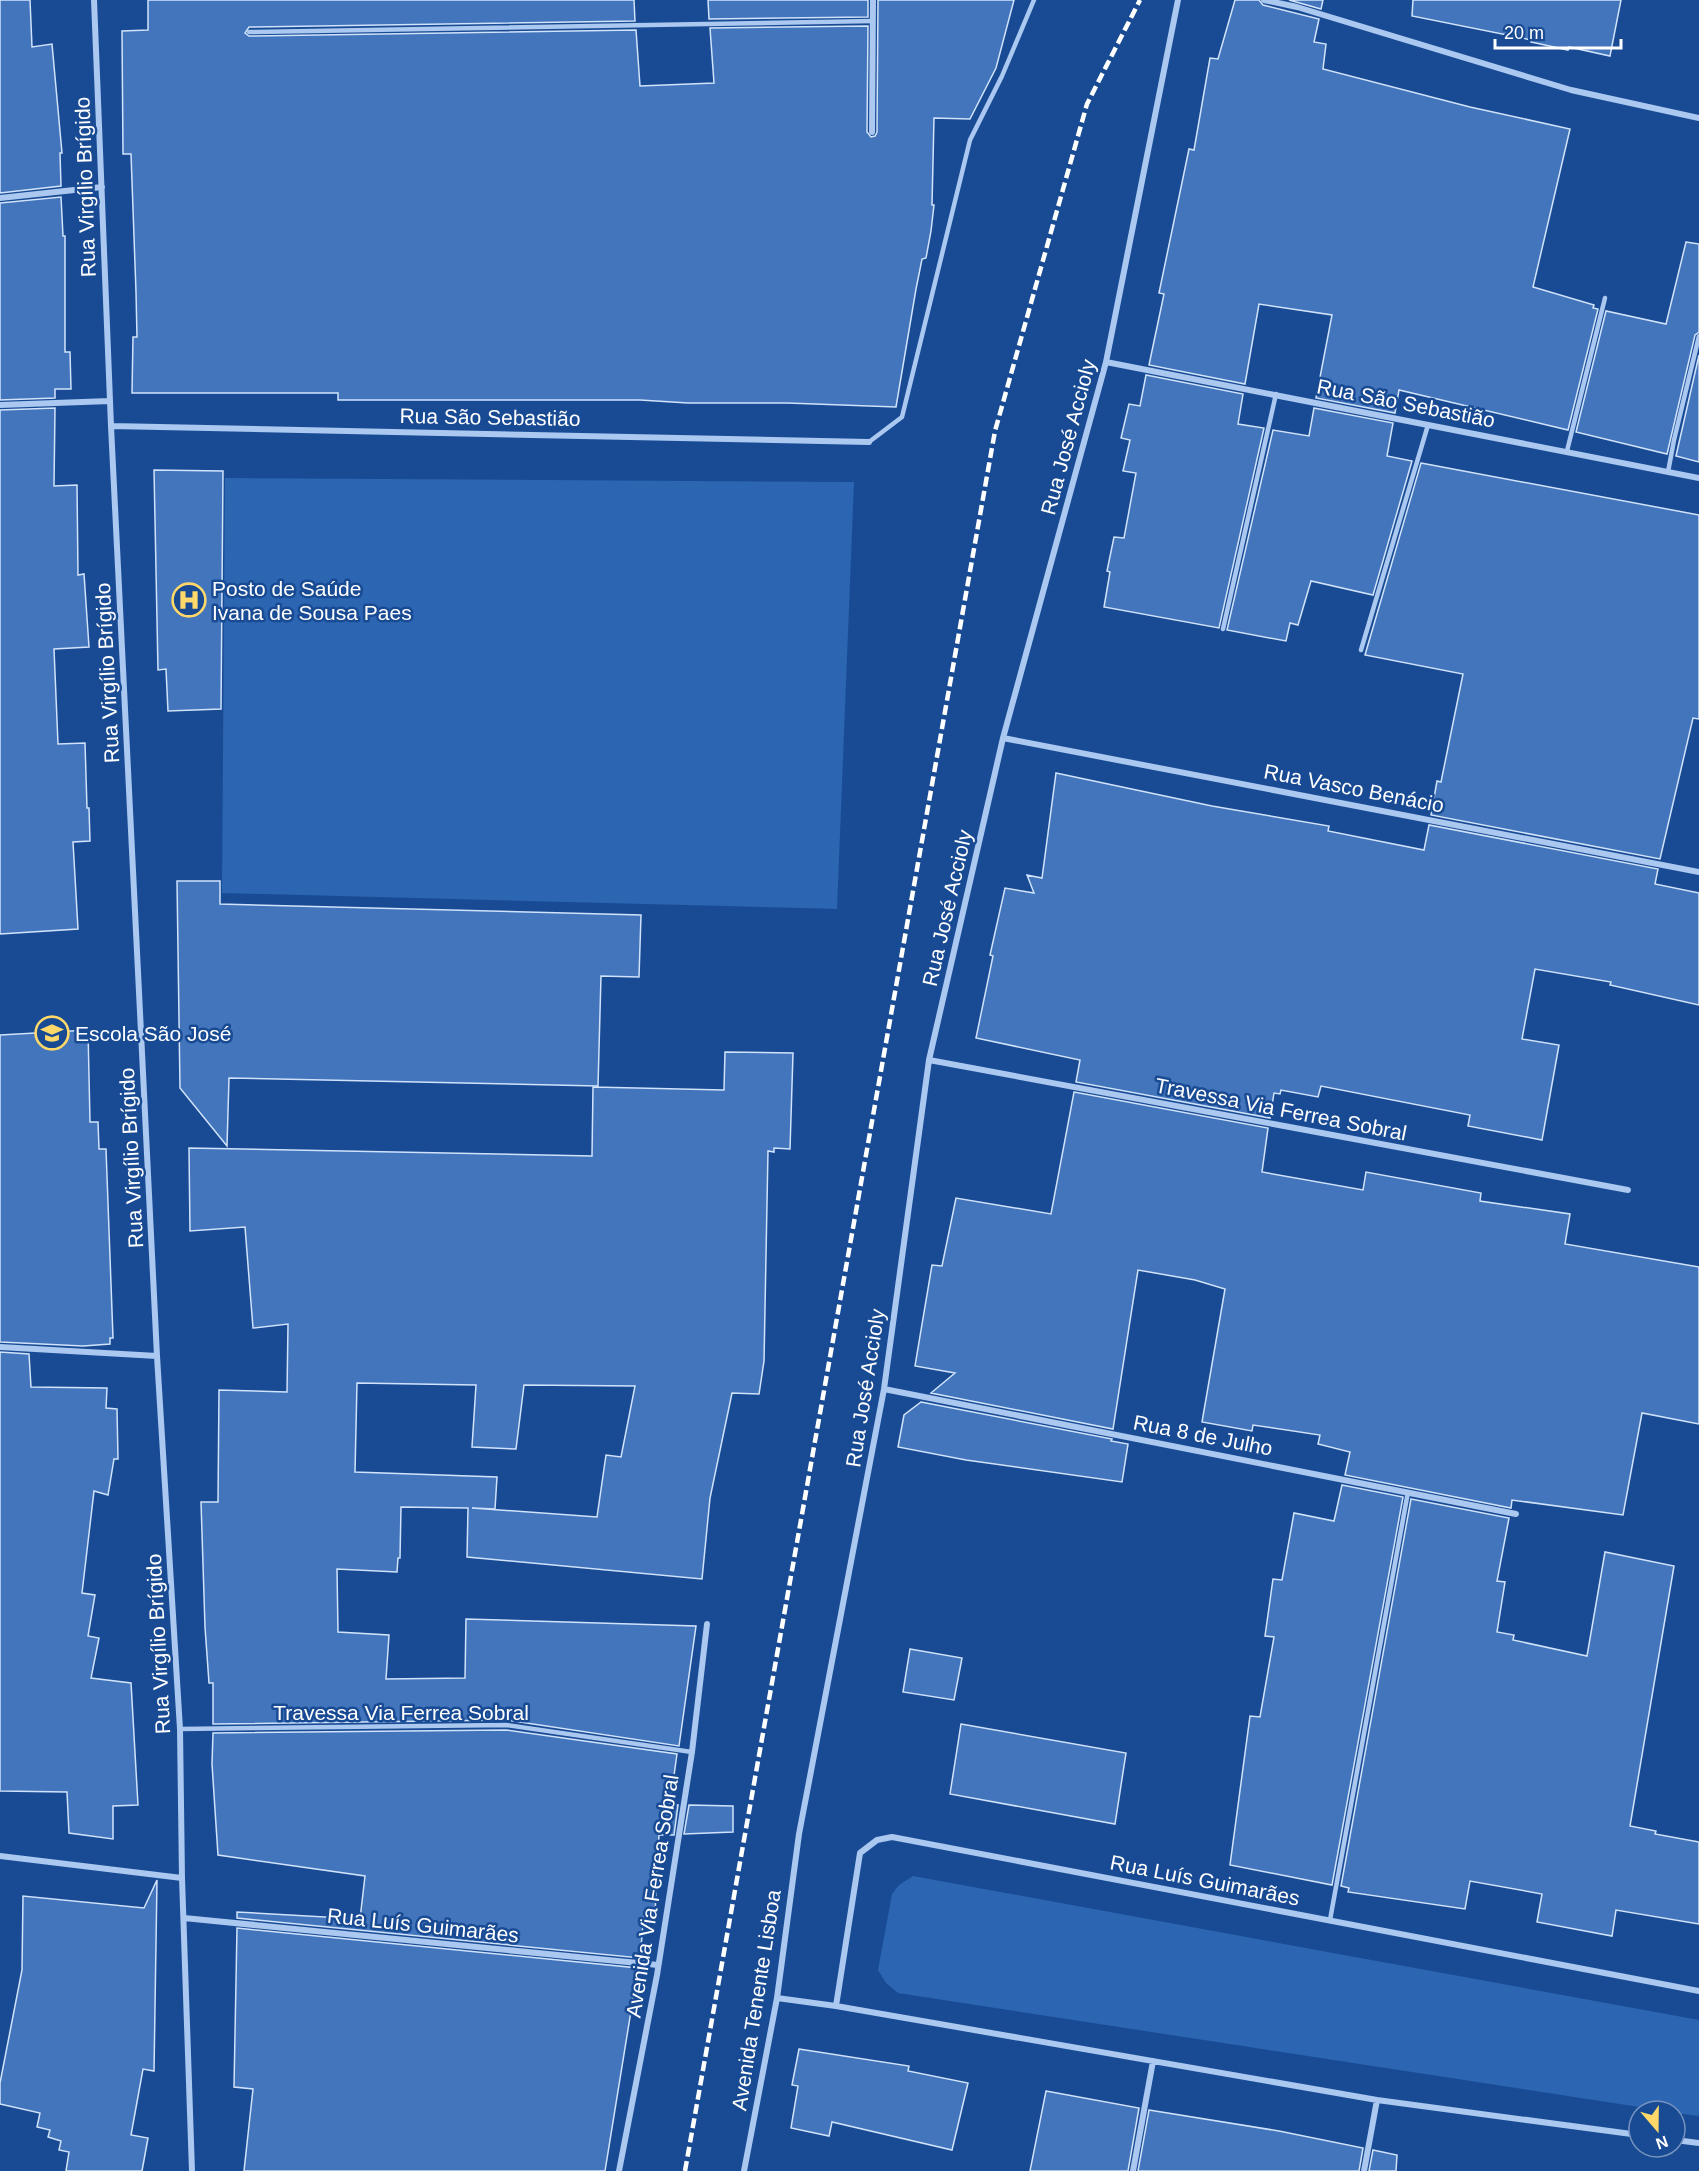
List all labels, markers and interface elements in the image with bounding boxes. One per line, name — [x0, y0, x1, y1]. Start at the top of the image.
scale bar — [1495, 12, 1621, 50]
text: 20 m — [1504, 23, 1544, 43]
street label: Rua Virgílio Brígido — [70, 96, 100, 278]
street label: Rua José Accioly — [1036, 356, 1100, 517]
street label: Rua São Sebastião — [1315, 374, 1497, 432]
street label: Rua São Sebastião — [399, 404, 581, 430]
place label: Posto de Saúde Ivana de Sousa Paes — [212, 577, 412, 624]
street label: Rua Virgílio Brígido — [91, 582, 123, 764]
hospital icon: Posto de Saúde Ivana de Sousa Paes — [171, 582, 207, 618]
street label: Rua Vasco Benácio — [1262, 759, 1446, 817]
street label: Rua José Accioly — [918, 827, 976, 988]
school or university icon: Escola São José — [34, 1015, 70, 1051]
place label: Escola São José — [75, 1022, 231, 1045]
street label: Rua Virgílio Brígido — [115, 1067, 147, 1249]
street label: Travessa Via Ferrea Sobral — [1153, 1073, 1409, 1145]
street label: Rua José Accioly — [841, 1307, 889, 1469]
street label: Rua 8 de Julho — [1131, 1410, 1275, 1460]
street label: Rua Virgílio Brígido — [142, 1553, 174, 1735]
street label: Travessa Via Ferrea Sobral — [273, 1701, 529, 1724]
street label: Avenida Via Ferrea Sobral — [621, 1773, 683, 2019]
street label: Rua Luís Guimarães — [1108, 1850, 1302, 1910]
street label: Avenida Tenente Lisboa — [727, 1888, 785, 2112]
street label: Rua Luís Guimarães — [326, 1903, 520, 1947]
north arrow — [1627, 2099, 1687, 2159]
text: N — [1654, 2133, 1670, 2153]

